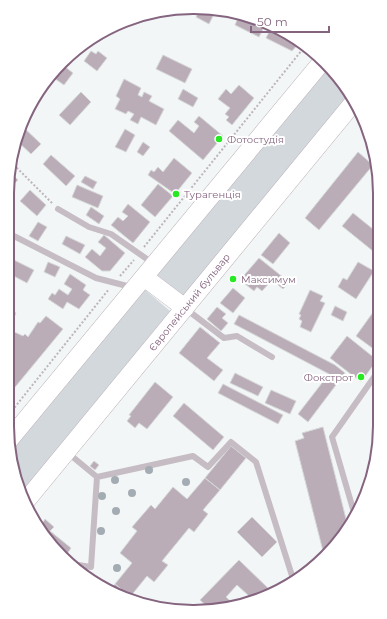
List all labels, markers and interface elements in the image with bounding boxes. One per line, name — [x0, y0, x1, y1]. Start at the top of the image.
scale bar — [251, 8, 329, 34]
text: 50 m — [257, 14, 288, 29]
place label: Фотостудія — [227, 133, 284, 146]
marker: Фотостудія — [214, 134, 224, 144]
place label: Турагенція — [184, 188, 241, 201]
marker: Турагенція — [171, 189, 181, 199]
street label: Європейський бульвар — [146, 251, 233, 354]
place label: Максимум — [241, 273, 296, 286]
marker: Максимум — [228, 274, 238, 284]
place label: Фокстрот — [304, 371, 353, 384]
marker: Фокстрот — [356, 372, 366, 382]

